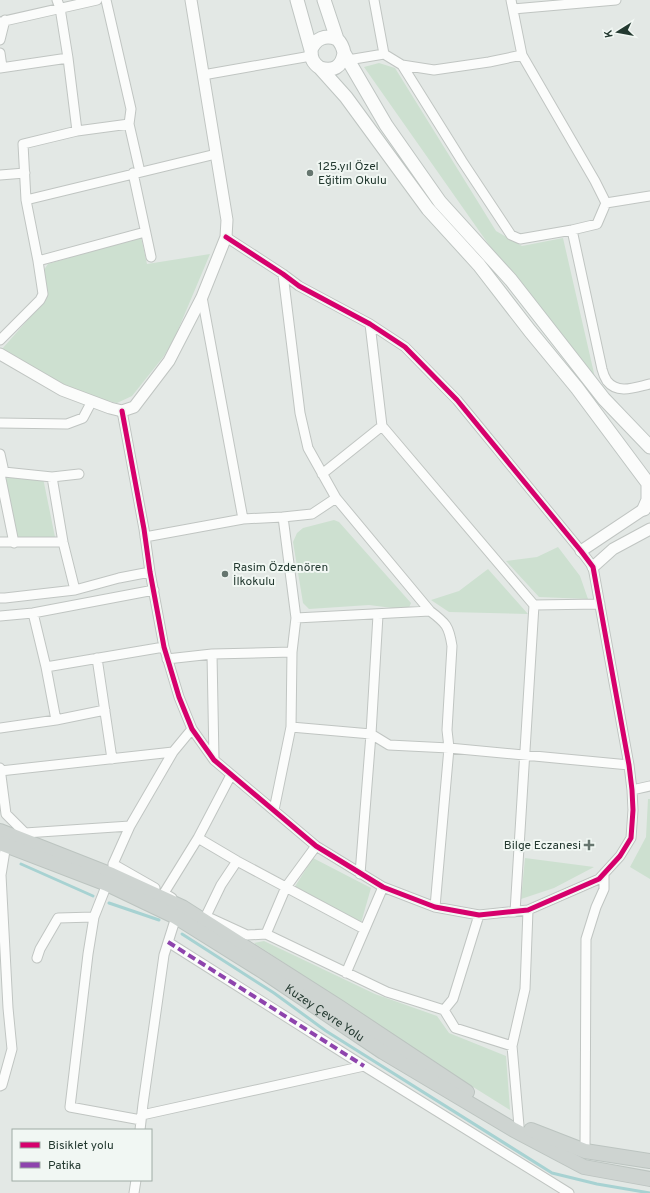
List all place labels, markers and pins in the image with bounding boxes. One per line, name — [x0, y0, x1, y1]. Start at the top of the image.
place label: 125.yıl Özel Eğitim Okulu — [318, 159, 387, 189]
marker: 125.yıl Özel Eğitim Okulu — [305, 168, 315, 178]
place label: Rasim Özdenören İlkokulu — [233, 560, 328, 590]
marker: Rasim Özdenören İlkokulu — [220, 569, 230, 579]
place label: Bilge Eczanesi — [504, 838, 581, 854]
marker: Bilge Eczanesi — [584, 840, 594, 850]

